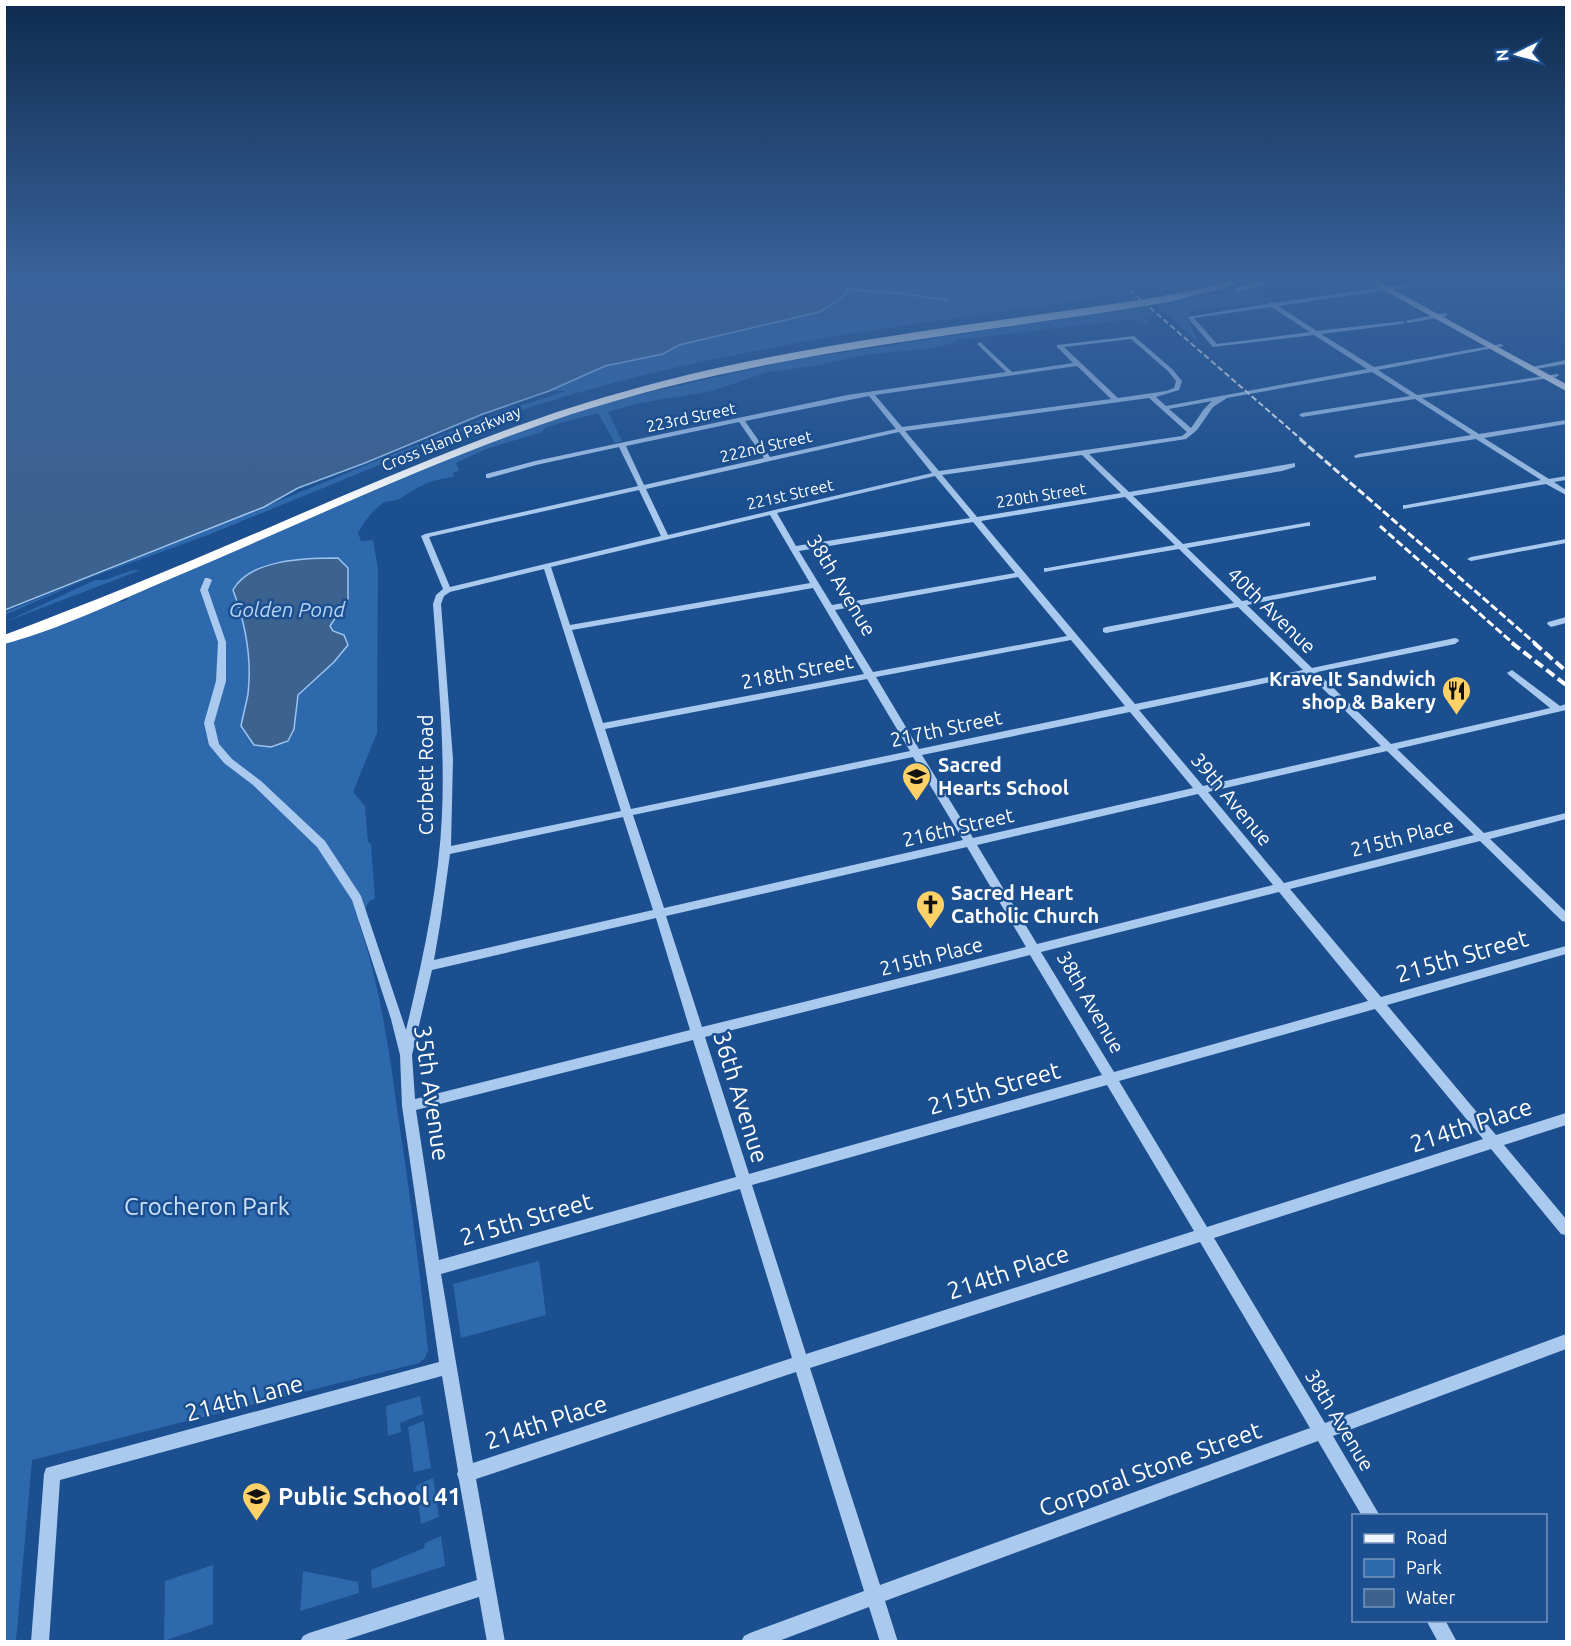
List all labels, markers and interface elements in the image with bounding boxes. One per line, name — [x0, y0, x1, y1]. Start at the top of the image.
north arrow — [1487, 24, 1547, 84]
text: N — [1493, 49, 1512, 62]
street label: 223rd Street — [645, 399, 738, 435]
street label: Cross Island Parkway — [379, 402, 524, 474]
street label: 222nd Street — [718, 427, 814, 465]
street label: 221st Street — [745, 475, 836, 513]
street label: 220th Street — [995, 479, 1088, 511]
street label: 38th Avenue — [803, 530, 881, 640]
street label: 40th Avenue — [1223, 562, 1321, 658]
water label: Golden Pond — [229, 597, 347, 621]
street label: 218th Street — [739, 649, 855, 693]
place label: Krave It Sandwich shop & Bakery — [1269, 667, 1436, 713]
restaurant icon: Krave It Sandwich shop & Bakery — [1441, 674, 1473, 716]
street label: 217th Street — [888, 705, 1004, 751]
street label: Corbett Road — [414, 715, 437, 835]
street label: 39th Avenue — [1187, 748, 1277, 850]
place label: Sacred Hearts School — [938, 753, 1069, 799]
school or university icon: Sacred Hearts School — [901, 760, 933, 802]
street label: 216th Street — [900, 803, 1016, 851]
street label: 215th Place — [1348, 813, 1456, 861]
place label: Sacred Heart Catholic Church — [951, 881, 1099, 927]
church icon: Sacred Heart Catholic Church — [914, 888, 946, 930]
street label: 215th Street — [1393, 924, 1532, 988]
street label: 215th Place — [877, 932, 985, 980]
street label: 38th Avenue — [1053, 947, 1129, 1057]
street label: 35th Avenue — [409, 1024, 455, 1162]
street label: 36th Avenue — [708, 1028, 774, 1166]
street label: 215th Street — [925, 1056, 1064, 1120]
street label: 214th Place — [1407, 1093, 1535, 1157]
street label: 215th Street — [457, 1187, 596, 1251]
park label: Crocheron Park — [124, 1193, 290, 1220]
street label: 214th Place — [944, 1240, 1072, 1304]
street label: 38th Avenue — [1301, 1365, 1379, 1475]
street label: 214th Lane — [182, 1369, 306, 1427]
street label: 214th Place — [482, 1390, 610, 1454]
street label: Corporal Stone Street — [1035, 1416, 1265, 1522]
school or university icon: Public School 41 — [241, 1480, 273, 1522]
place label: Public School 41 — [278, 1483, 461, 1510]
legend — [1352, 1514, 1547, 1622]
text: Road — [1406, 1527, 1448, 1547]
text: Park — [1406, 1557, 1442, 1577]
text: Water — [1406, 1587, 1456, 1607]

